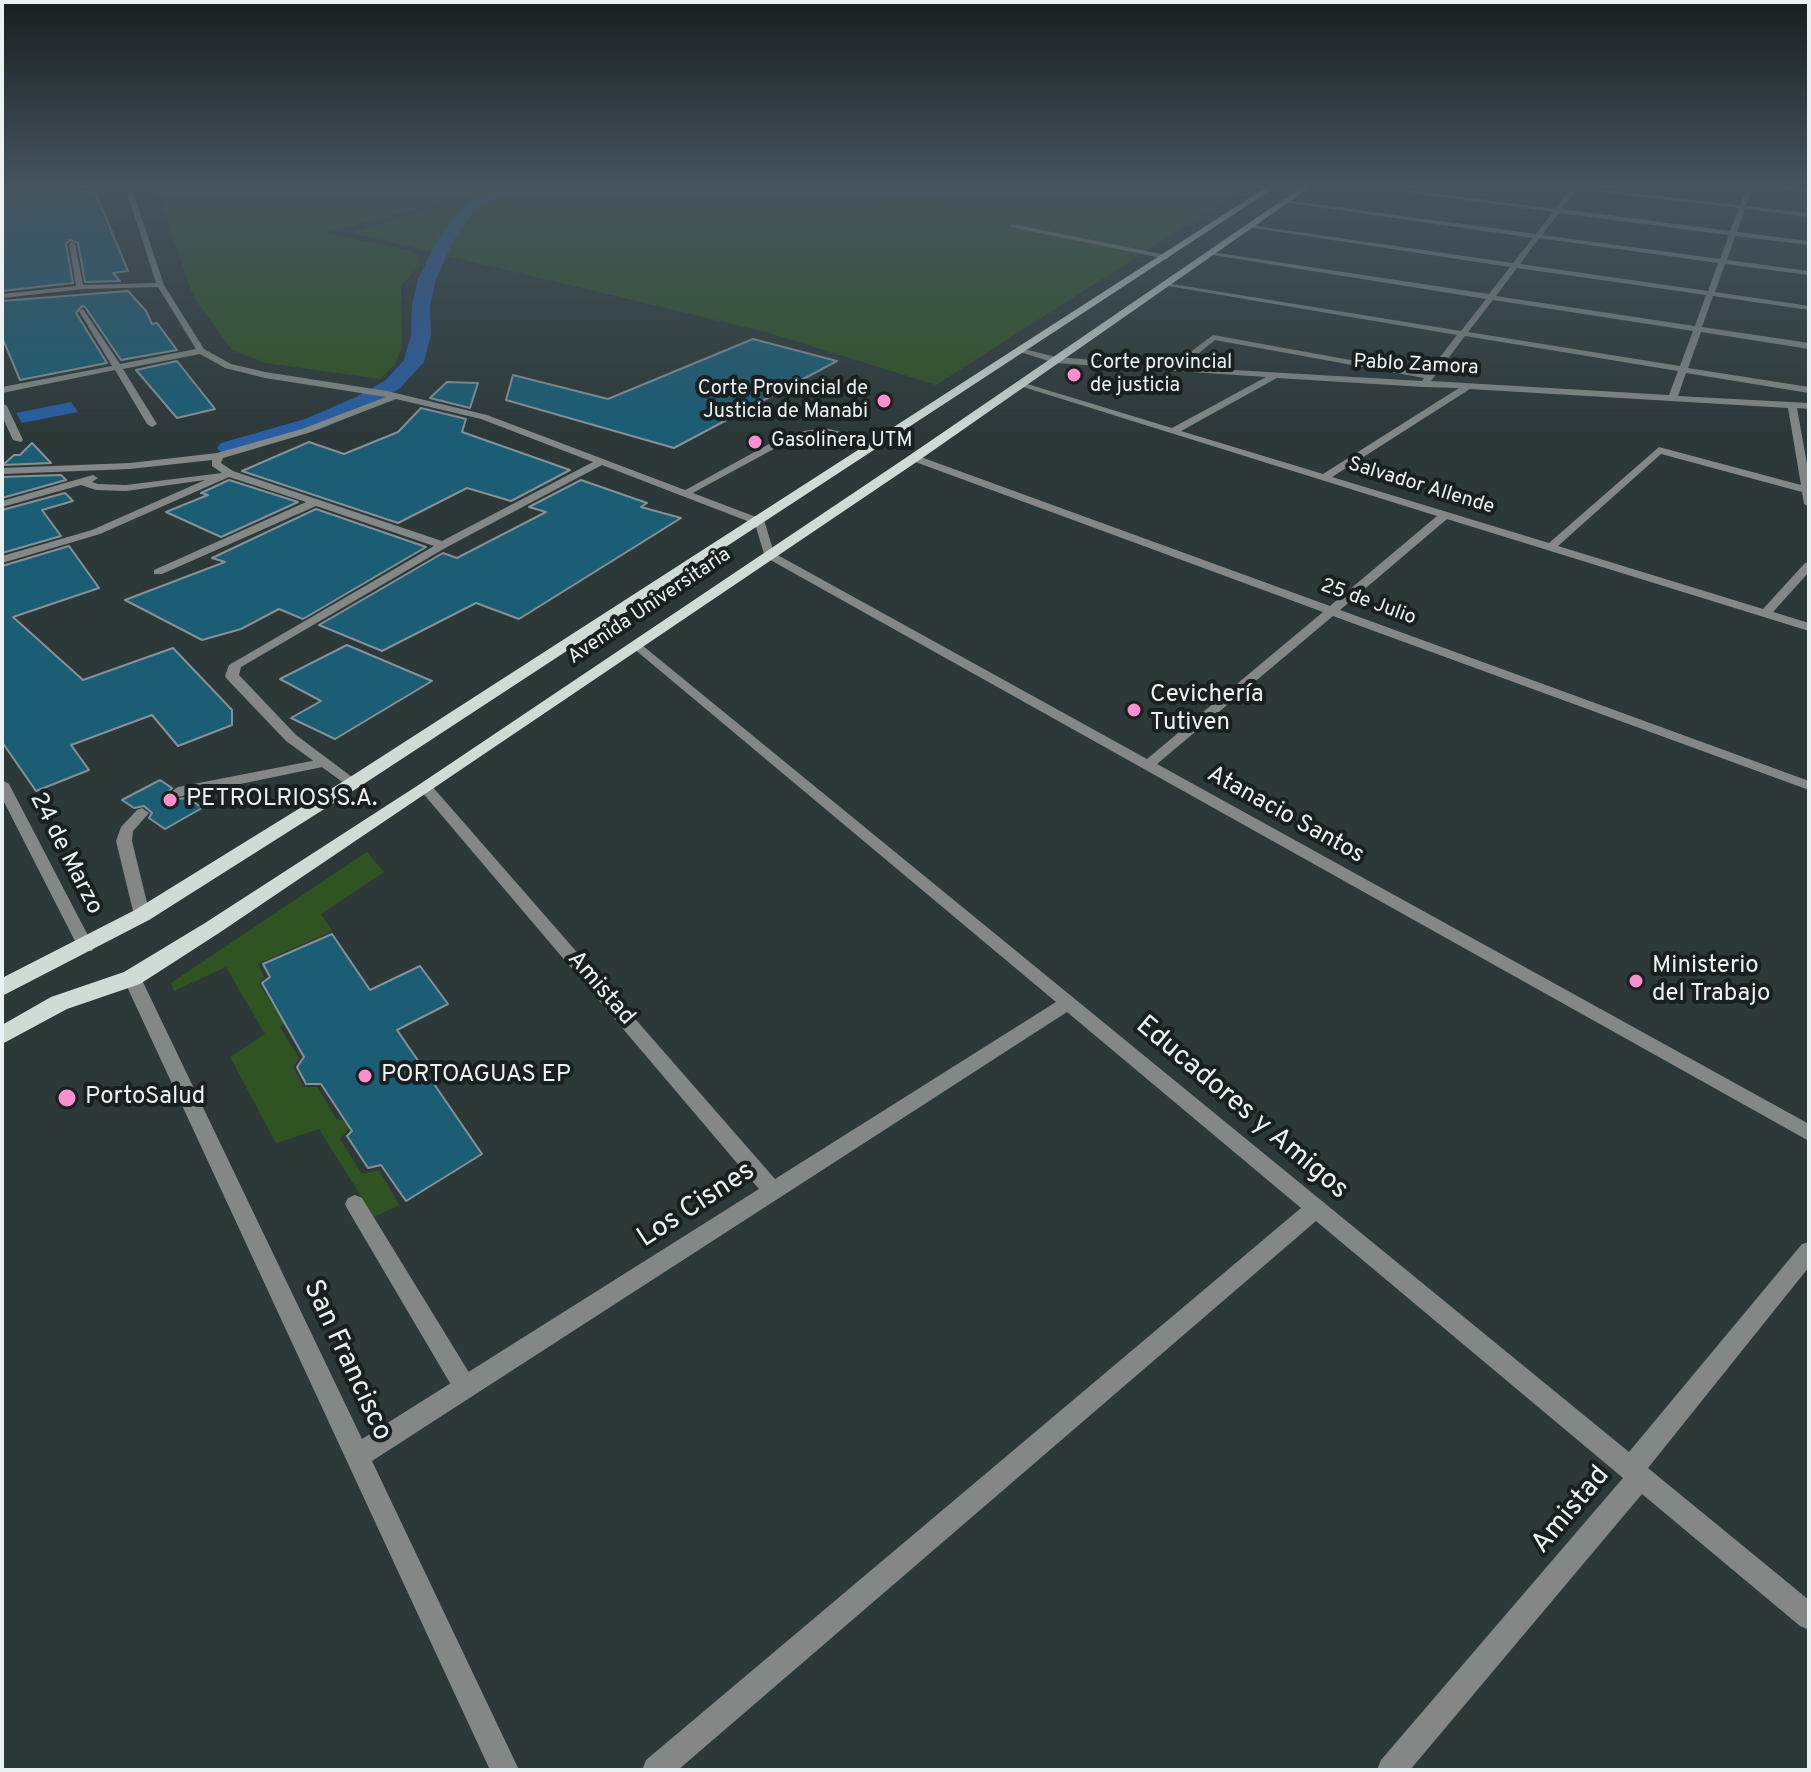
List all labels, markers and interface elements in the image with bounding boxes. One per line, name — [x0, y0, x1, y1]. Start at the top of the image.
street label: Pablo Zamora — [1353, 351, 1479, 381]
place label: Corte provincial de justicia — [1090, 352, 1232, 399]
marker: Corte provincial de justicia — [1065, 366, 1083, 384]
place label: Corte Provincial de Justicia de Manabi — [698, 378, 868, 425]
marker: Corte Provincial de Justicia de Manabi — [875, 392, 893, 410]
place label: Gasolinera UTM — [771, 430, 913, 454]
marker: Gasolinera UTM — [746, 433, 764, 451]
street label: Salvador Allende — [1345, 453, 1497, 521]
street label: Avenida Universitaria — [564, 544, 736, 670]
street label: 25 de Julio — [1317, 575, 1419, 631]
place label: Cevichería Tutiven — [1150, 682, 1264, 738]
marker: Cevichería Tutiven — [1125, 701, 1143, 719]
street label: Atanacio Santos — [1201, 761, 1369, 871]
place label: PETROLRIOS S.A. — [186, 786, 377, 814]
street label: 24 de Marzo — [22, 788, 108, 920]
marker: PETROLRIOS S.A. — [161, 791, 179, 809]
street label: Amistad — [560, 946, 640, 1032]
place label: Ministerio del Trabajo — [1652, 953, 1770, 1009]
marker: Ministerio del Trabajo — [1627, 972, 1645, 990]
street label: Educadores y Amigos — [1128, 1010, 1354, 1208]
place label: PORTOAGUAS EP — [381, 1062, 571, 1090]
marker: PORTOAGUAS EP — [356, 1067, 374, 1085]
place label: PortoSalud — [85, 1084, 205, 1112]
marker: PortoSalud — [56, 1087, 78, 1109]
street label: Los Cisnes — [632, 1156, 762, 1256]
street label: San Francisco — [294, 1275, 398, 1447]
street label: Amistad — [1526, 1460, 1618, 1562]

